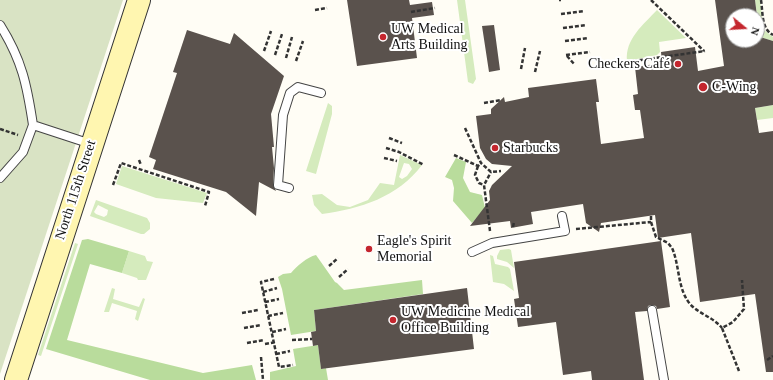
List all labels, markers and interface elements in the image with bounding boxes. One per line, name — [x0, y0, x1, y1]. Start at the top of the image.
north arrow — [725, 8, 765, 48]
place label: UW Medical Arts Building — [391, 21, 468, 54]
text: N — [749, 26, 762, 37]
marker: UW Medical Arts Building — [378, 32, 388, 42]
place label: Checkers Café — [588, 56, 670, 72]
marker: Checkers Café — [673, 59, 683, 69]
place label: C-Wing — [712, 79, 757, 95]
marker: C-Wing — [697, 81, 709, 93]
street label: North 115th Street — [52, 138, 100, 242]
place label: Starbucks — [503, 140, 558, 156]
marker: Starbucks — [490, 143, 500, 153]
place label: Eagle's Spirit Memorial — [377, 233, 451, 266]
marker: Eagle's Spirit Memorial — [364, 244, 374, 254]
place label: UW Medicine Medical Office Building — [401, 304, 530, 336]
marker: UW Medicine Medical Office Building — [388, 315, 398, 325]

